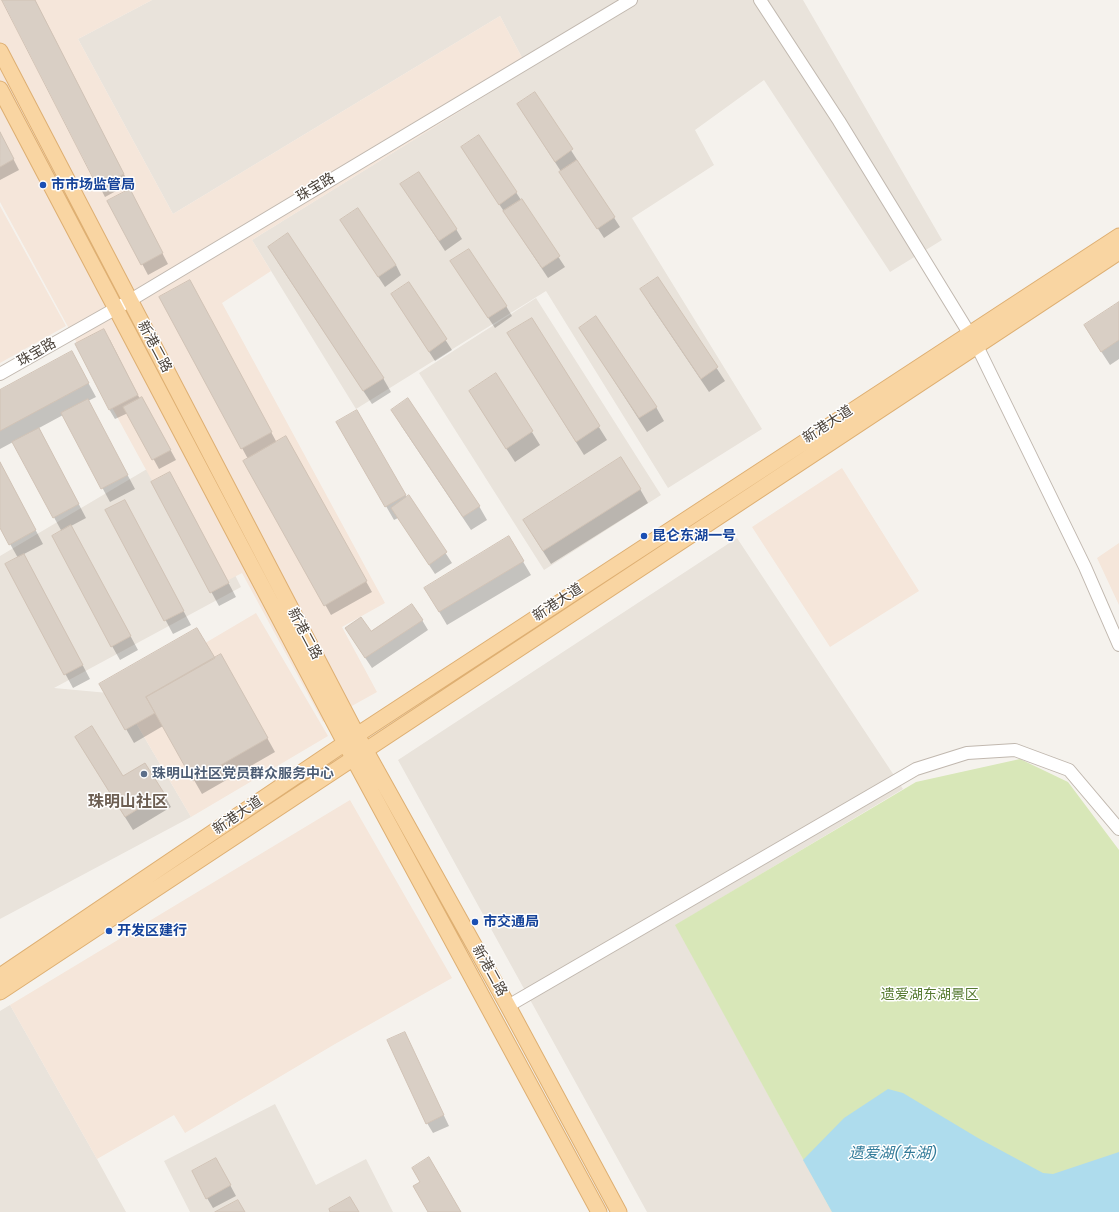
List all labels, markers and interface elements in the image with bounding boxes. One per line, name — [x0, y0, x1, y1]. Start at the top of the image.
street label: 珠宝路 — [294, 170, 338, 206]
place label: 市市场监管局 — [51, 177, 135, 193]
marker: 市市场监管局 — [38, 180, 48, 190]
street label: 新港二路 — [133, 318, 175, 376]
street label: 珠宝路 — [15, 335, 59, 371]
street label: 新港大道 — [800, 403, 856, 447]
place label: 昆仑东湖一号 — [652, 528, 736, 544]
marker: 昆仑东湖一号 — [639, 531, 649, 541]
street label: 新港大道 — [530, 581, 586, 625]
street label: 新港二路 — [283, 605, 325, 663]
place label: 珠明山社区党员群众服务中心 — [152, 766, 334, 782]
marker: 珠明山社区党员群众服务中心 — [139, 769, 149, 779]
district label: 珠明山社区 — [88, 793, 168, 813]
street label: 新港大道 — [210, 793, 266, 839]
place label: 市交通局 — [483, 914, 539, 930]
marker: 市交通局 — [470, 917, 480, 927]
place label: 开发区建行 — [117, 923, 187, 939]
marker: 开发区建行 — [104, 926, 114, 936]
street label: 新港二路 — [468, 942, 510, 1000]
park label: 遗爱湖东湖景区 — [881, 987, 979, 1003]
water label: 遗爱湖(东湖) — [849, 1145, 937, 1163]

